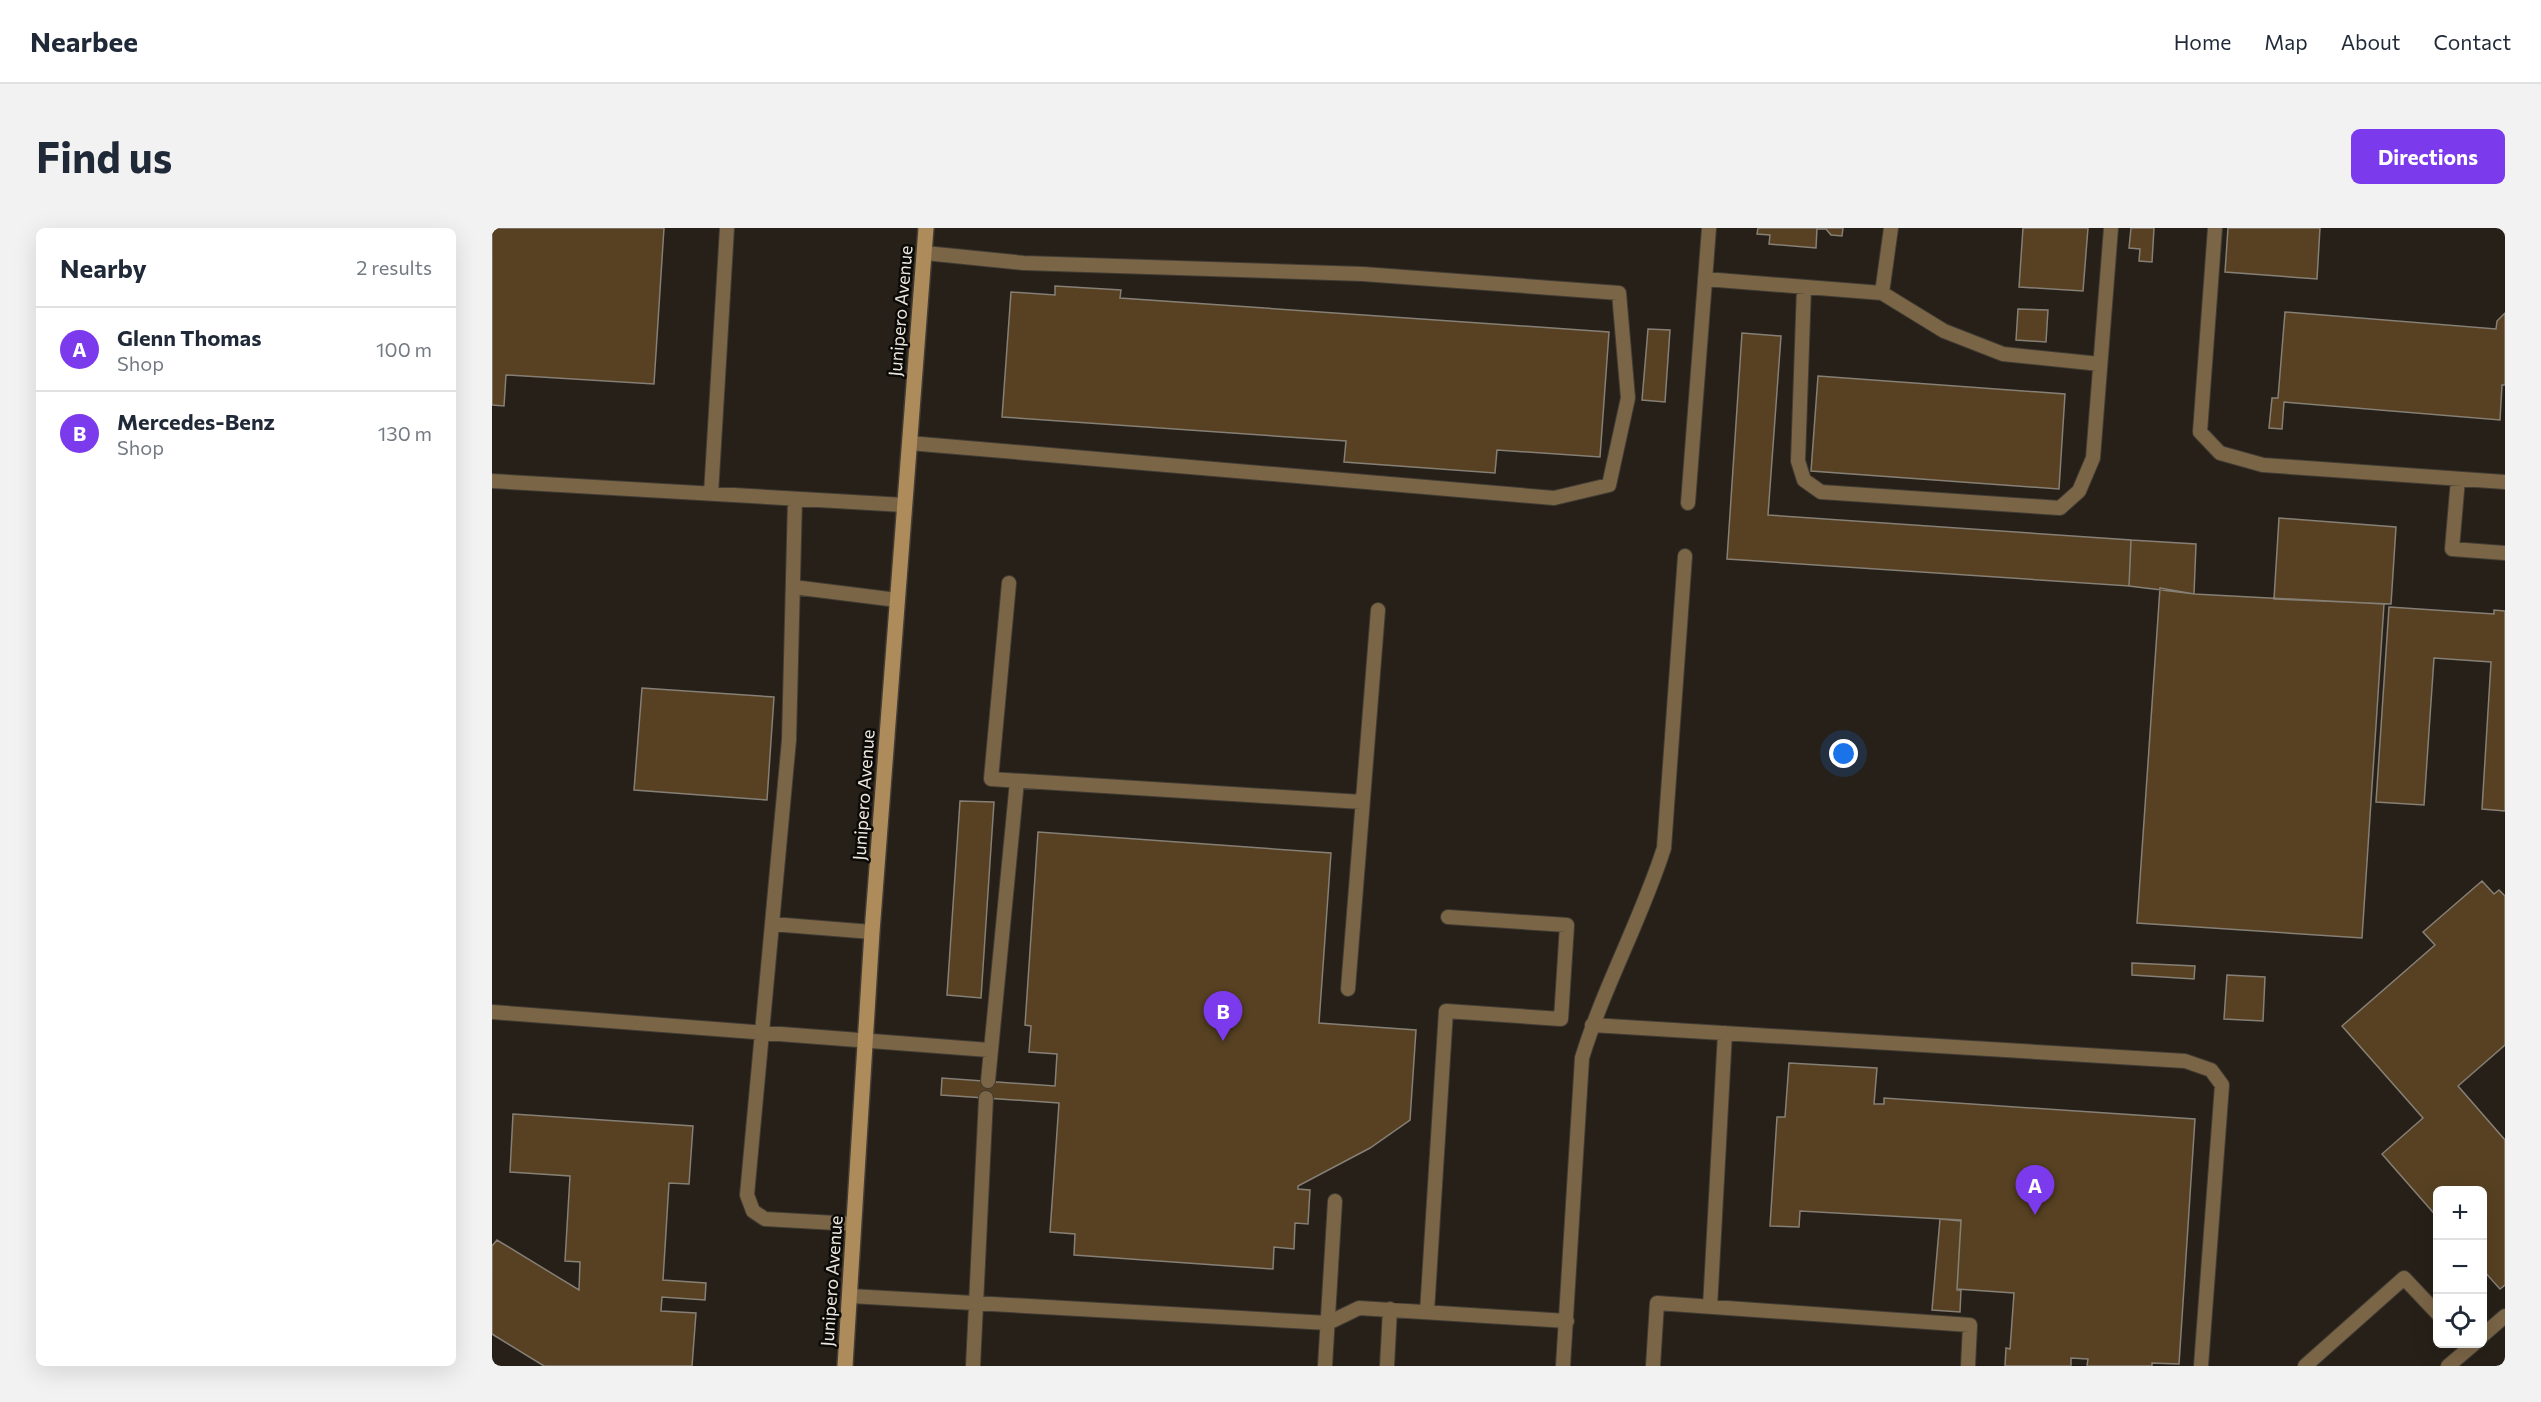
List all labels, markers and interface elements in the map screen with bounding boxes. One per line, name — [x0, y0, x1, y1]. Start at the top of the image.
text: Nearbee — [30, 24, 138, 58]
text: Home — [2174, 29, 2231, 54]
text: Map — [2264, 29, 2308, 54]
text: About — [2341, 29, 2400, 54]
text: Contact — [2433, 29, 2511, 54]
button: Directions — [2351, 129, 2505, 184]
text: Find us — [36, 130, 172, 182]
street label: Junipero Avenue — [883, 245, 917, 377]
text: Nearby — [60, 252, 147, 283]
text: 2 results — [356, 255, 432, 279]
text: Glenn Thomas — [117, 324, 261, 351]
text: A — [72, 337, 87, 361]
text: 100 m — [376, 337, 432, 361]
text: Shop — [117, 351, 164, 375]
text: Mercedes-Benz — [117, 408, 275, 435]
text: B — [73, 421, 86, 445]
text: 130 m — [378, 421, 432, 445]
text: Shop — [117, 435, 164, 459]
street label: Junipero Avenue — [847, 729, 879, 861]
your location — [1829, 739, 1858, 768]
pin: B — [1204, 992, 1242, 1041]
pin: A — [2016, 1166, 2054, 1215]
map controls — [2433, 1186, 2487, 1348]
button: + — [2433, 1186, 2487, 1240]
street label: Junipero Avenue — [815, 1215, 847, 1347]
button: − — [2433, 1240, 2487, 1294]
button: locate — [2433, 1294, 2487, 1348]

